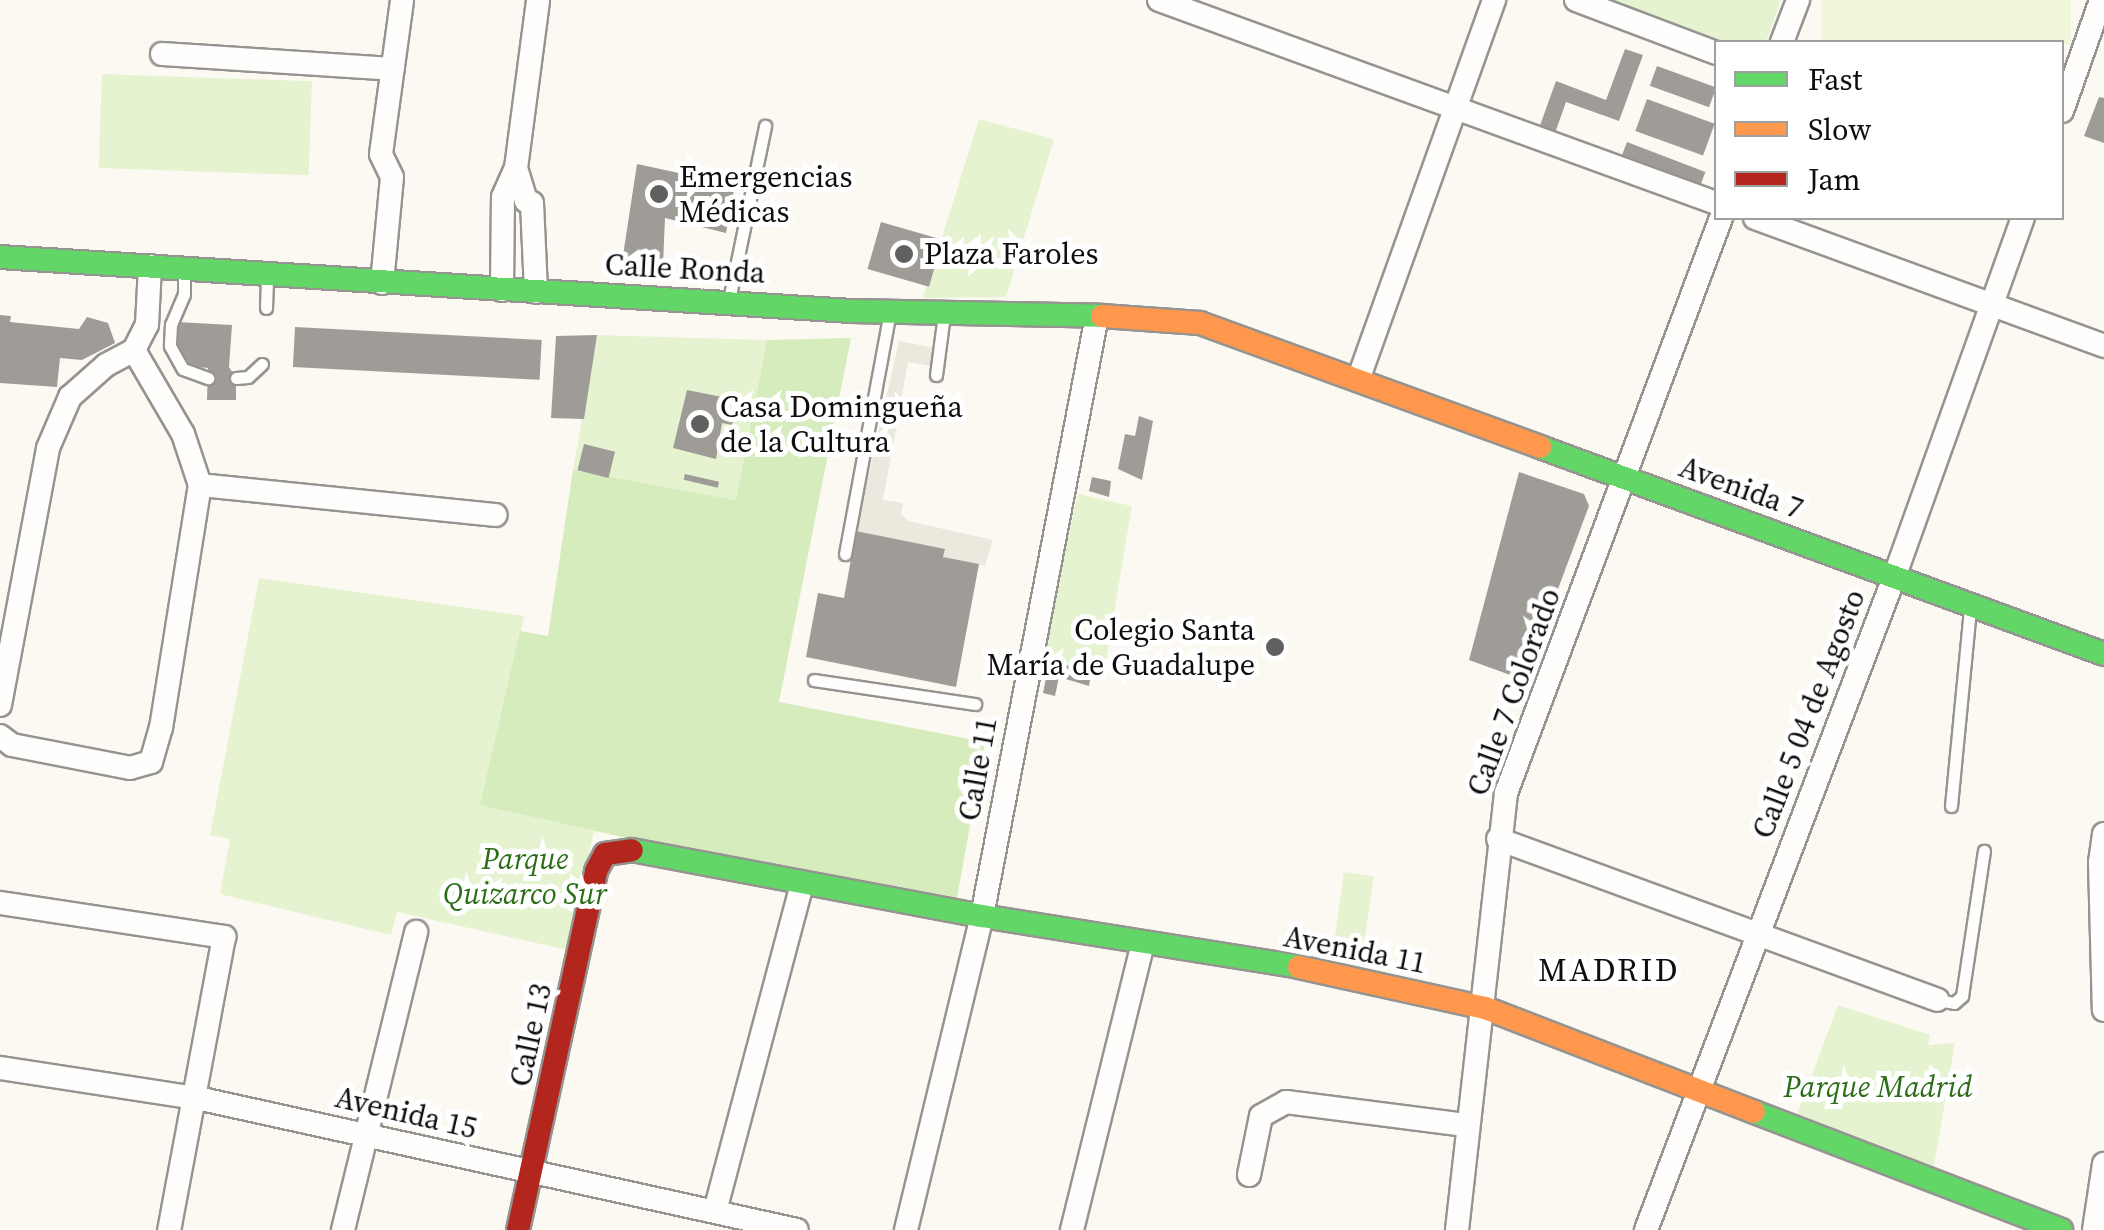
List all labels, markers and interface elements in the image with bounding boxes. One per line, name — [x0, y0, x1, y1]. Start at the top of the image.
legend — [1714, 40, 2064, 220]
text: Fast — [1808, 59, 1862, 100]
text: Slow — [1808, 109, 1871, 150]
place label: Emergencias Médicas — [679, 159, 852, 230]
text: Jam — [1808, 159, 1861, 200]
marker: Emergencias Médicas — [648, 183, 670, 205]
place label: Plaza Faroles — [924, 236, 1099, 272]
marker: Plaza Faroles — [893, 243, 915, 265]
street label: Calle Ronda — [604, 247, 766, 291]
place label: Casa Domingueña de la Cultura — [720, 389, 963, 460]
marker: Casa Domingueña de la Cultura — [689, 413, 711, 435]
street label: Avenida 7 — [1674, 449, 1808, 527]
street label: Calle 7 Colorado — [1460, 583, 1568, 801]
street label: Calle 5 04 de Agosto — [1745, 585, 1873, 843]
place label: Colegio Santa María de Guadalupe — [986, 612, 1255, 682]
marker: Colegio Santa María de Guadalupe — [1264, 636, 1286, 658]
street label: Calle 11 — [951, 714, 1005, 824]
park label: Parque Quizarco Sur — [443, 841, 607, 912]
street label: Avenida 11 — [1281, 919, 1429, 981]
district label: MADRID — [1538, 951, 1680, 989]
street label: Calle 13 — [503, 980, 559, 1090]
park label: Parque Madrid — [1784, 1069, 1972, 1105]
street label: Avenida 15 — [332, 1079, 480, 1147]

